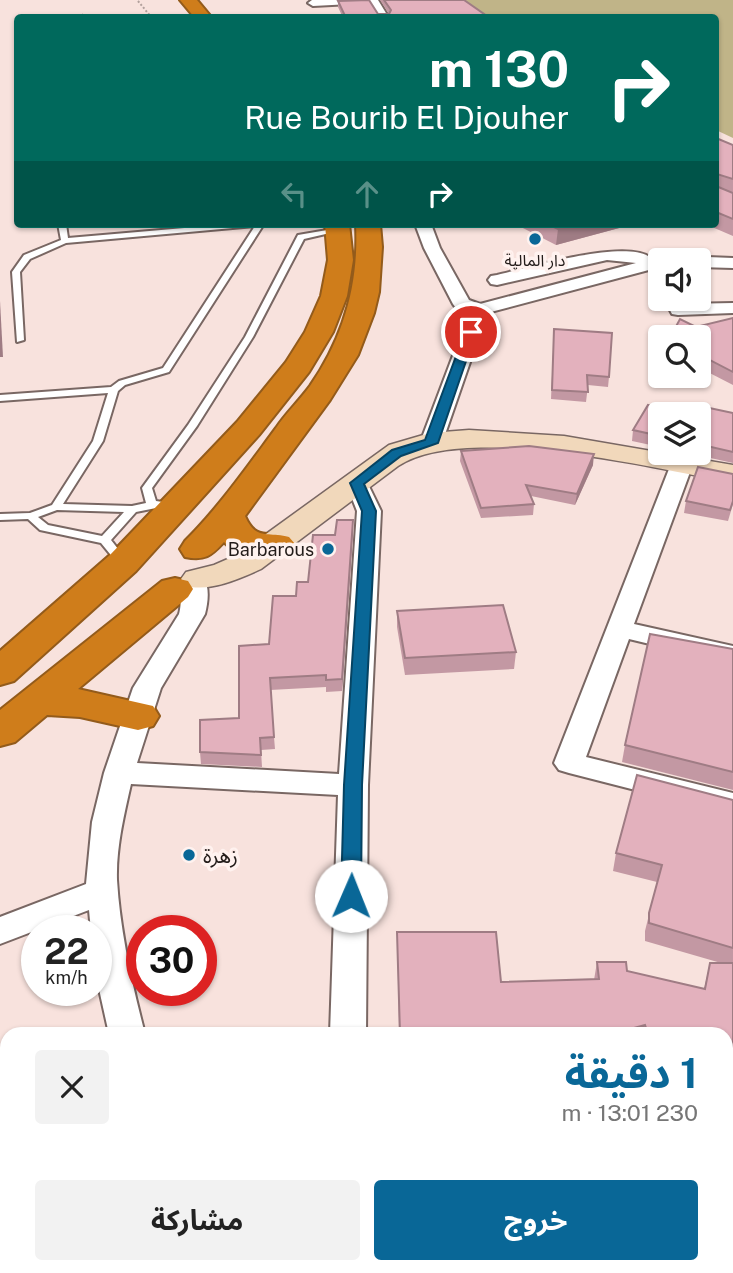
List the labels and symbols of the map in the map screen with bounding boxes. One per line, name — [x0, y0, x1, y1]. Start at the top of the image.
marker: دار المالية — [527, 231, 543, 247]
place label: دار المالية — [505, 251, 565, 270]
pin — [441, 302, 501, 362]
place label: Barbarous — [228, 539, 314, 560]
marker: Barbarous — [320, 541, 336, 557]
place label: زهرة — [203, 843, 238, 868]
marker: زهرة — [181, 847, 197, 863]
position arrow — [314, 859, 388, 933]
speed limit sign: 30 — [126, 915, 217, 1006]

